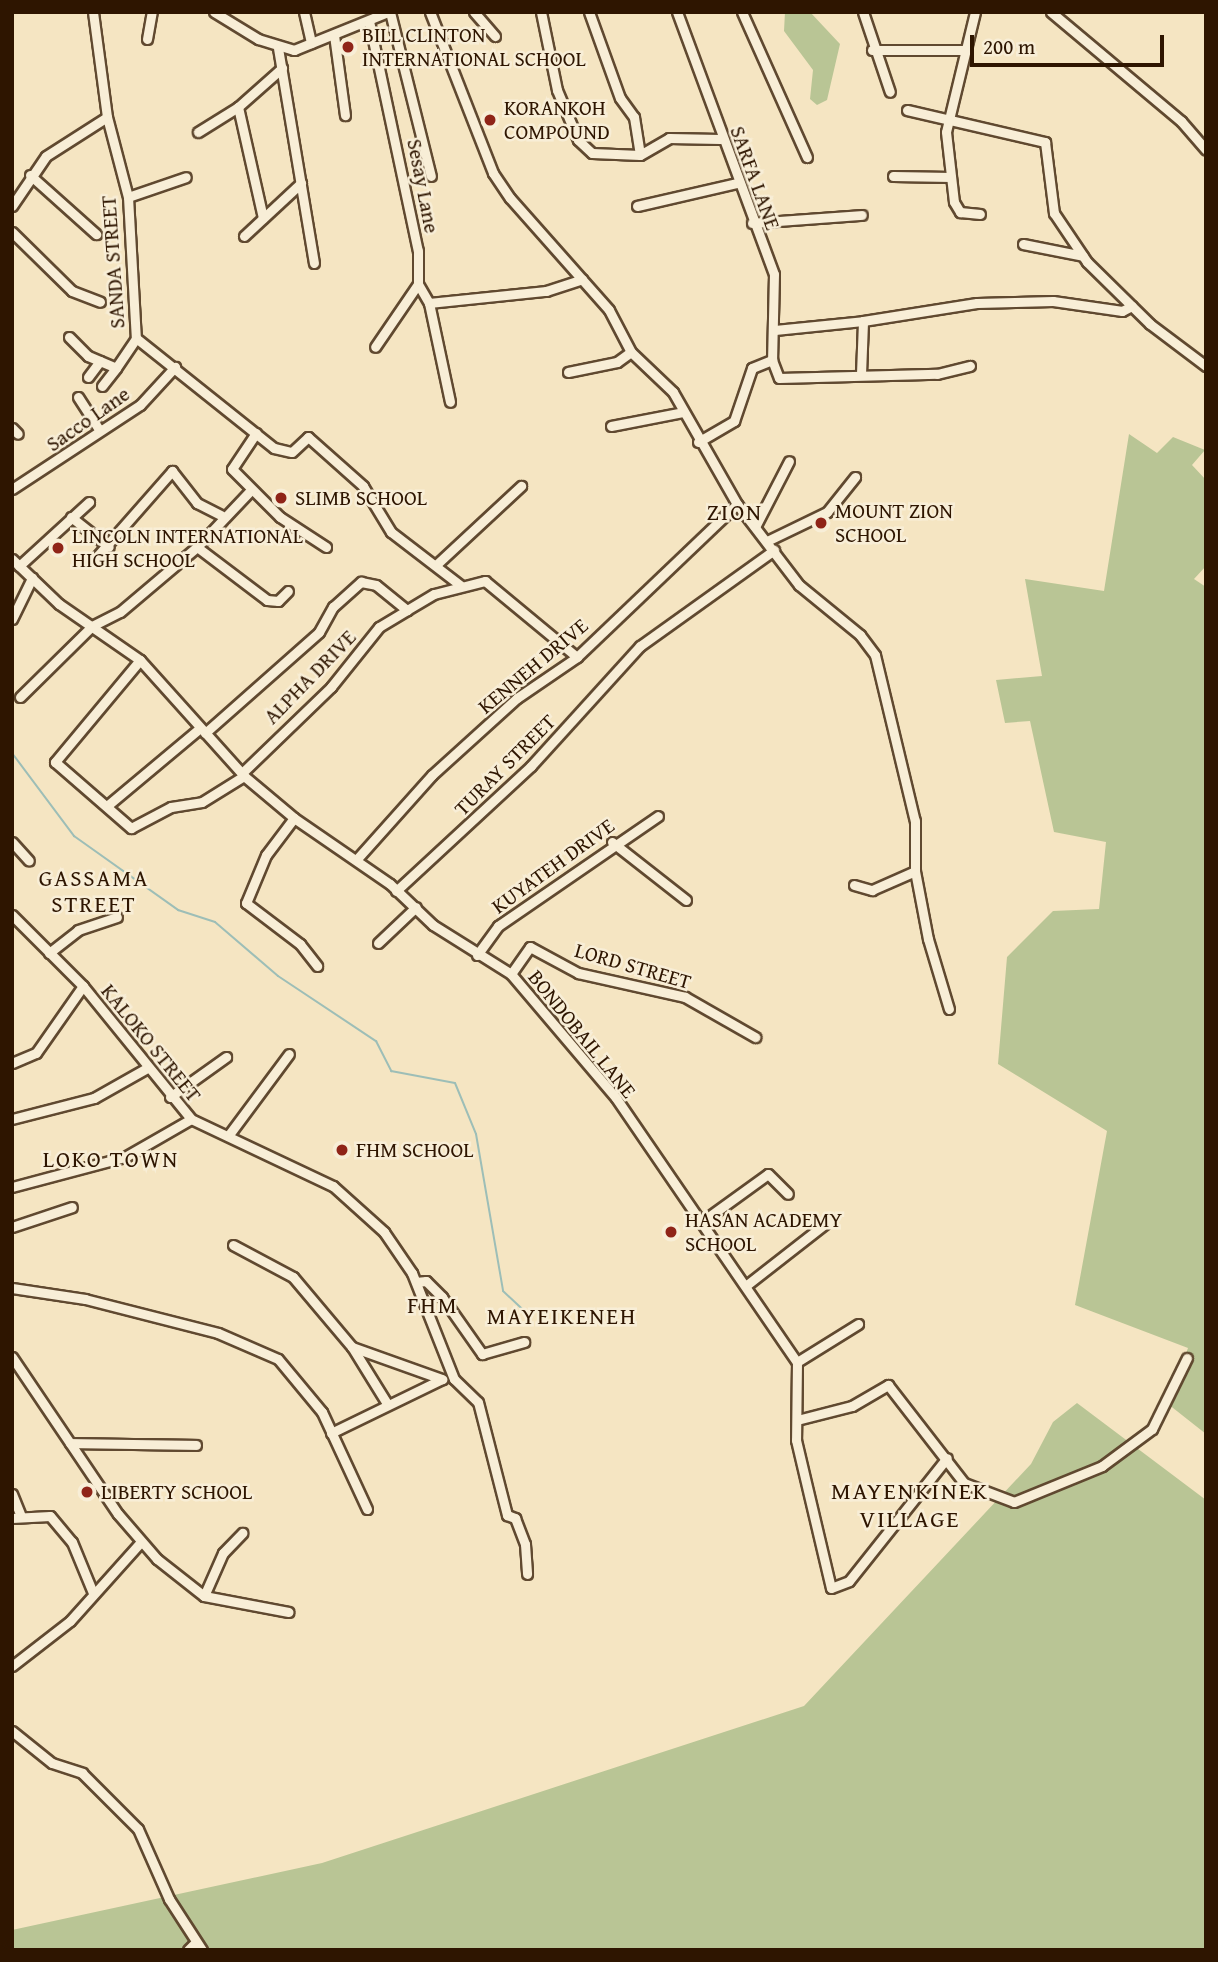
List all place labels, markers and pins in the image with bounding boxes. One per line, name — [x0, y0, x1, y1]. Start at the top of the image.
place label: BILL CLINTON INTERNATIONAL SCHOOL — [362, 22, 586, 72]
marker: BILL CLINTON INTERNATIONAL SCHOOL — [340, 39, 356, 55]
place label: KORANKOH COMPOUND — [504, 95, 610, 145]
marker: KORANKOH COMPOUND — [482, 112, 498, 128]
place label: SLIMB SCHOOL — [295, 485, 427, 511]
marker: SLIMB SCHOOL — [273, 490, 289, 506]
place label: MOUNT ZION SCHOOL — [835, 498, 953, 548]
marker: MOUNT ZION SCHOOL — [813, 515, 829, 531]
place label: LINCOLN INTERNATIONAL HIGH SCHOOL — [72, 523, 303, 573]
marker: LINCOLN INTERNATIONAL HIGH SCHOOL — [50, 540, 66, 556]
place label: FHM SCHOOL — [356, 1137, 473, 1163]
marker: FHM SCHOOL — [334, 1142, 350, 1158]
place label: HASAN ACADEMY SCHOOL — [685, 1207, 842, 1257]
marker: HASAN ACADEMY SCHOOL — [663, 1224, 679, 1240]
place label: LIBERTY SCHOOL — [101, 1479, 252, 1505]
marker: LIBERTY SCHOOL — [79, 1484, 95, 1500]

